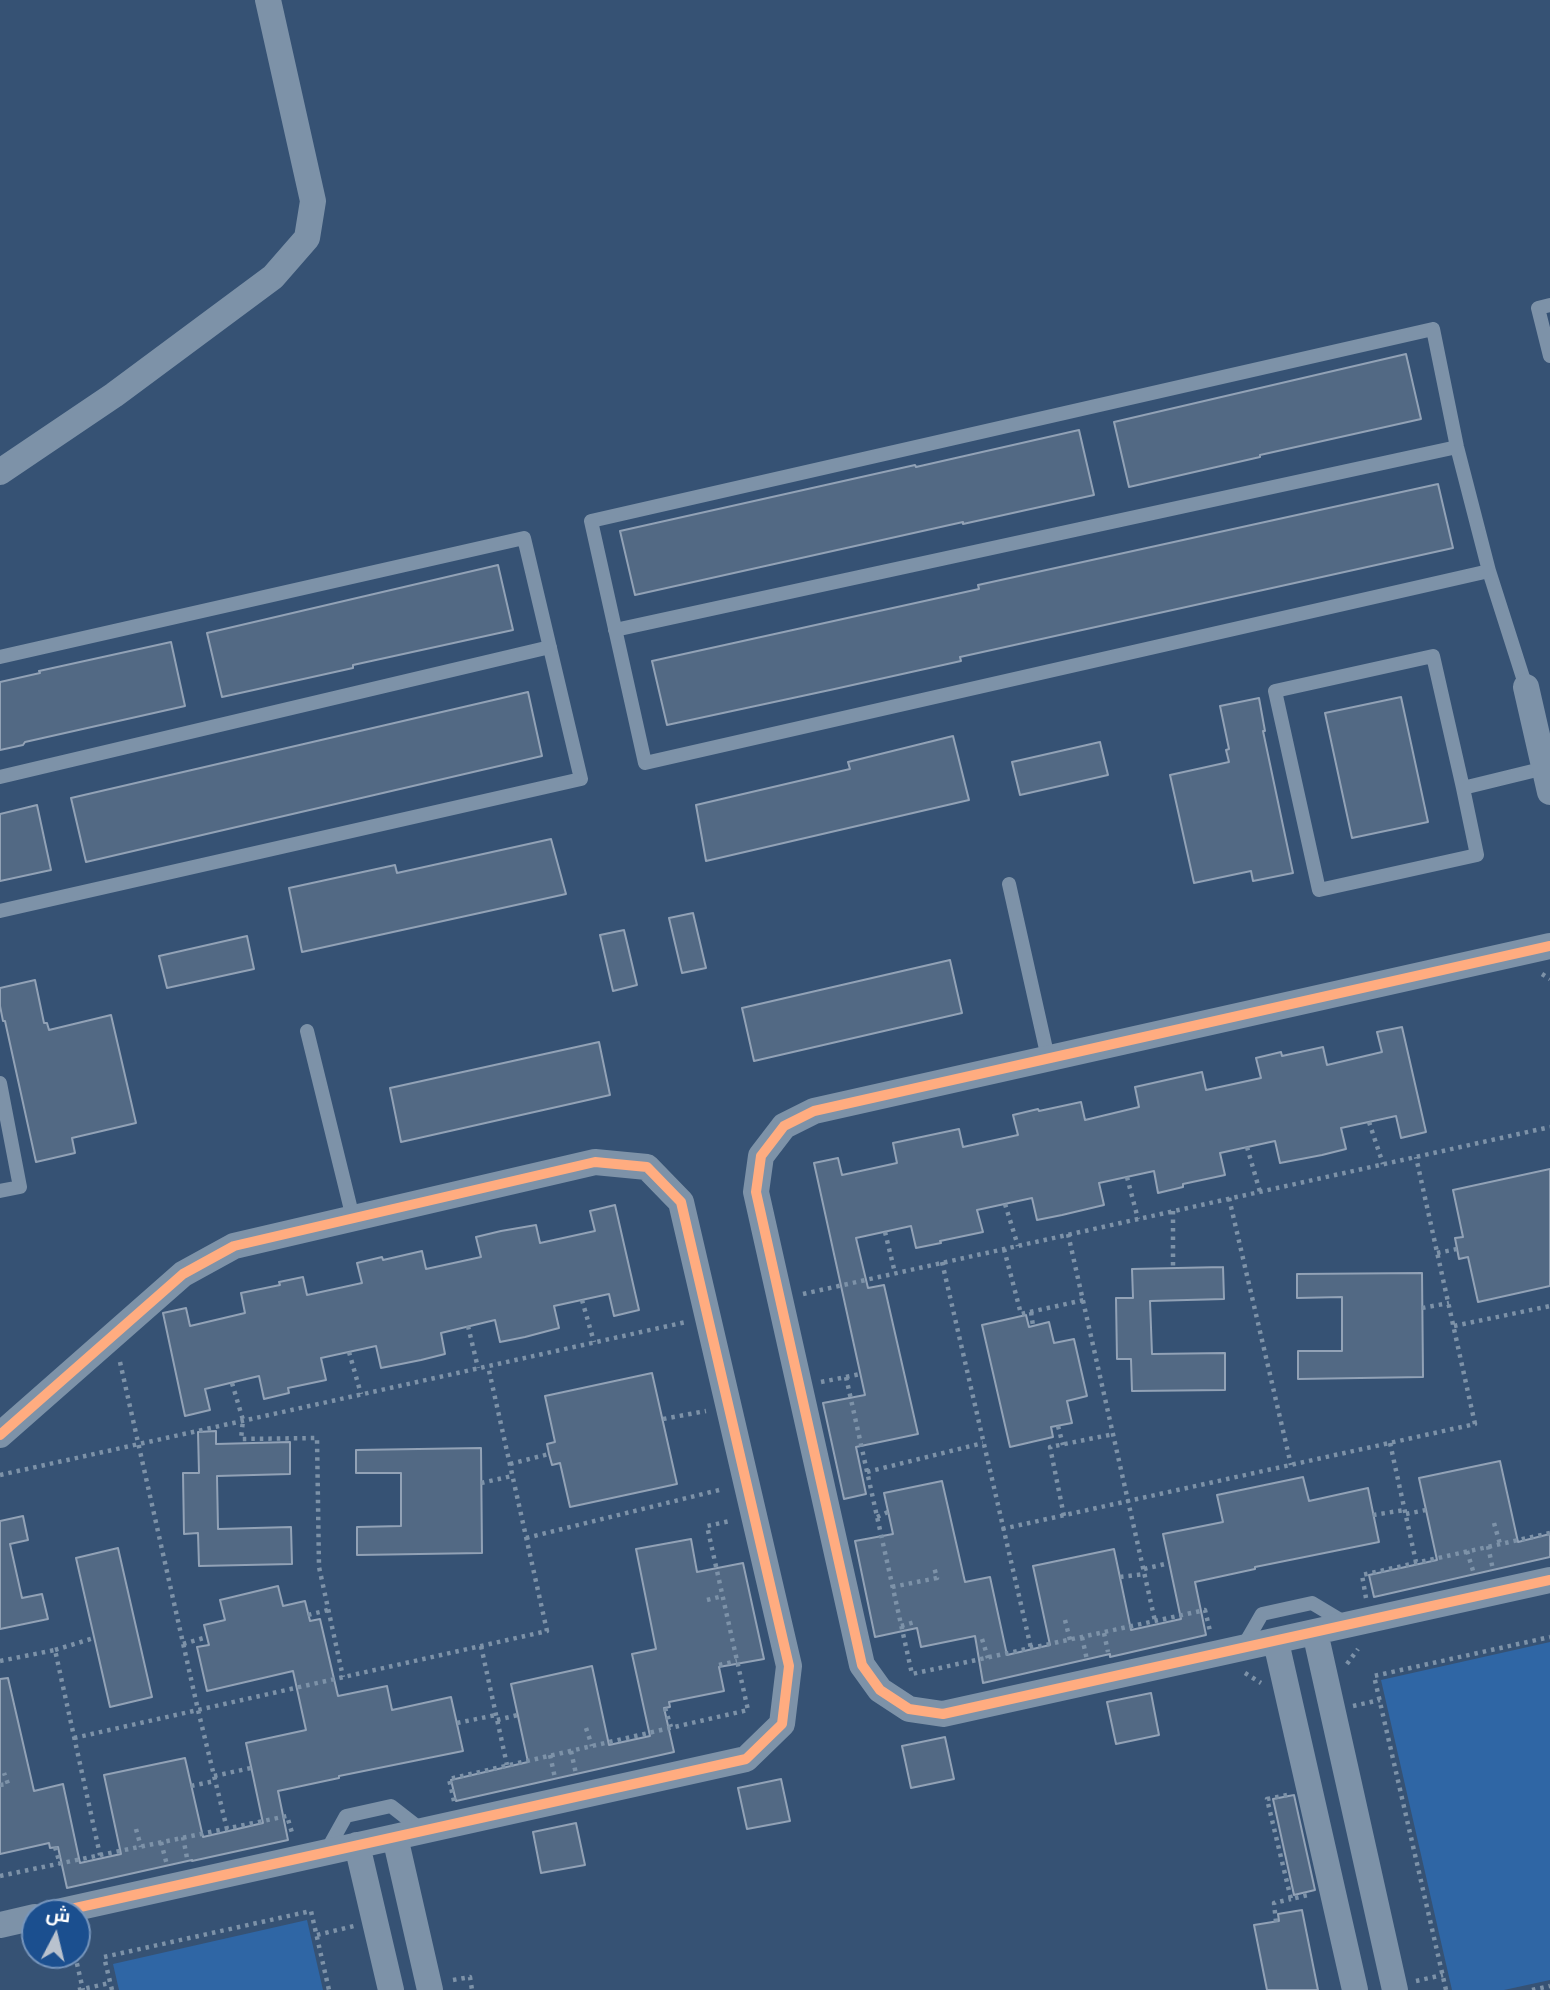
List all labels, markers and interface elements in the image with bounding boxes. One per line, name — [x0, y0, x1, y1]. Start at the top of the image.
north arrow — [21, 1899, 91, 1969]
text: ش — [45, 1901, 72, 1930]

